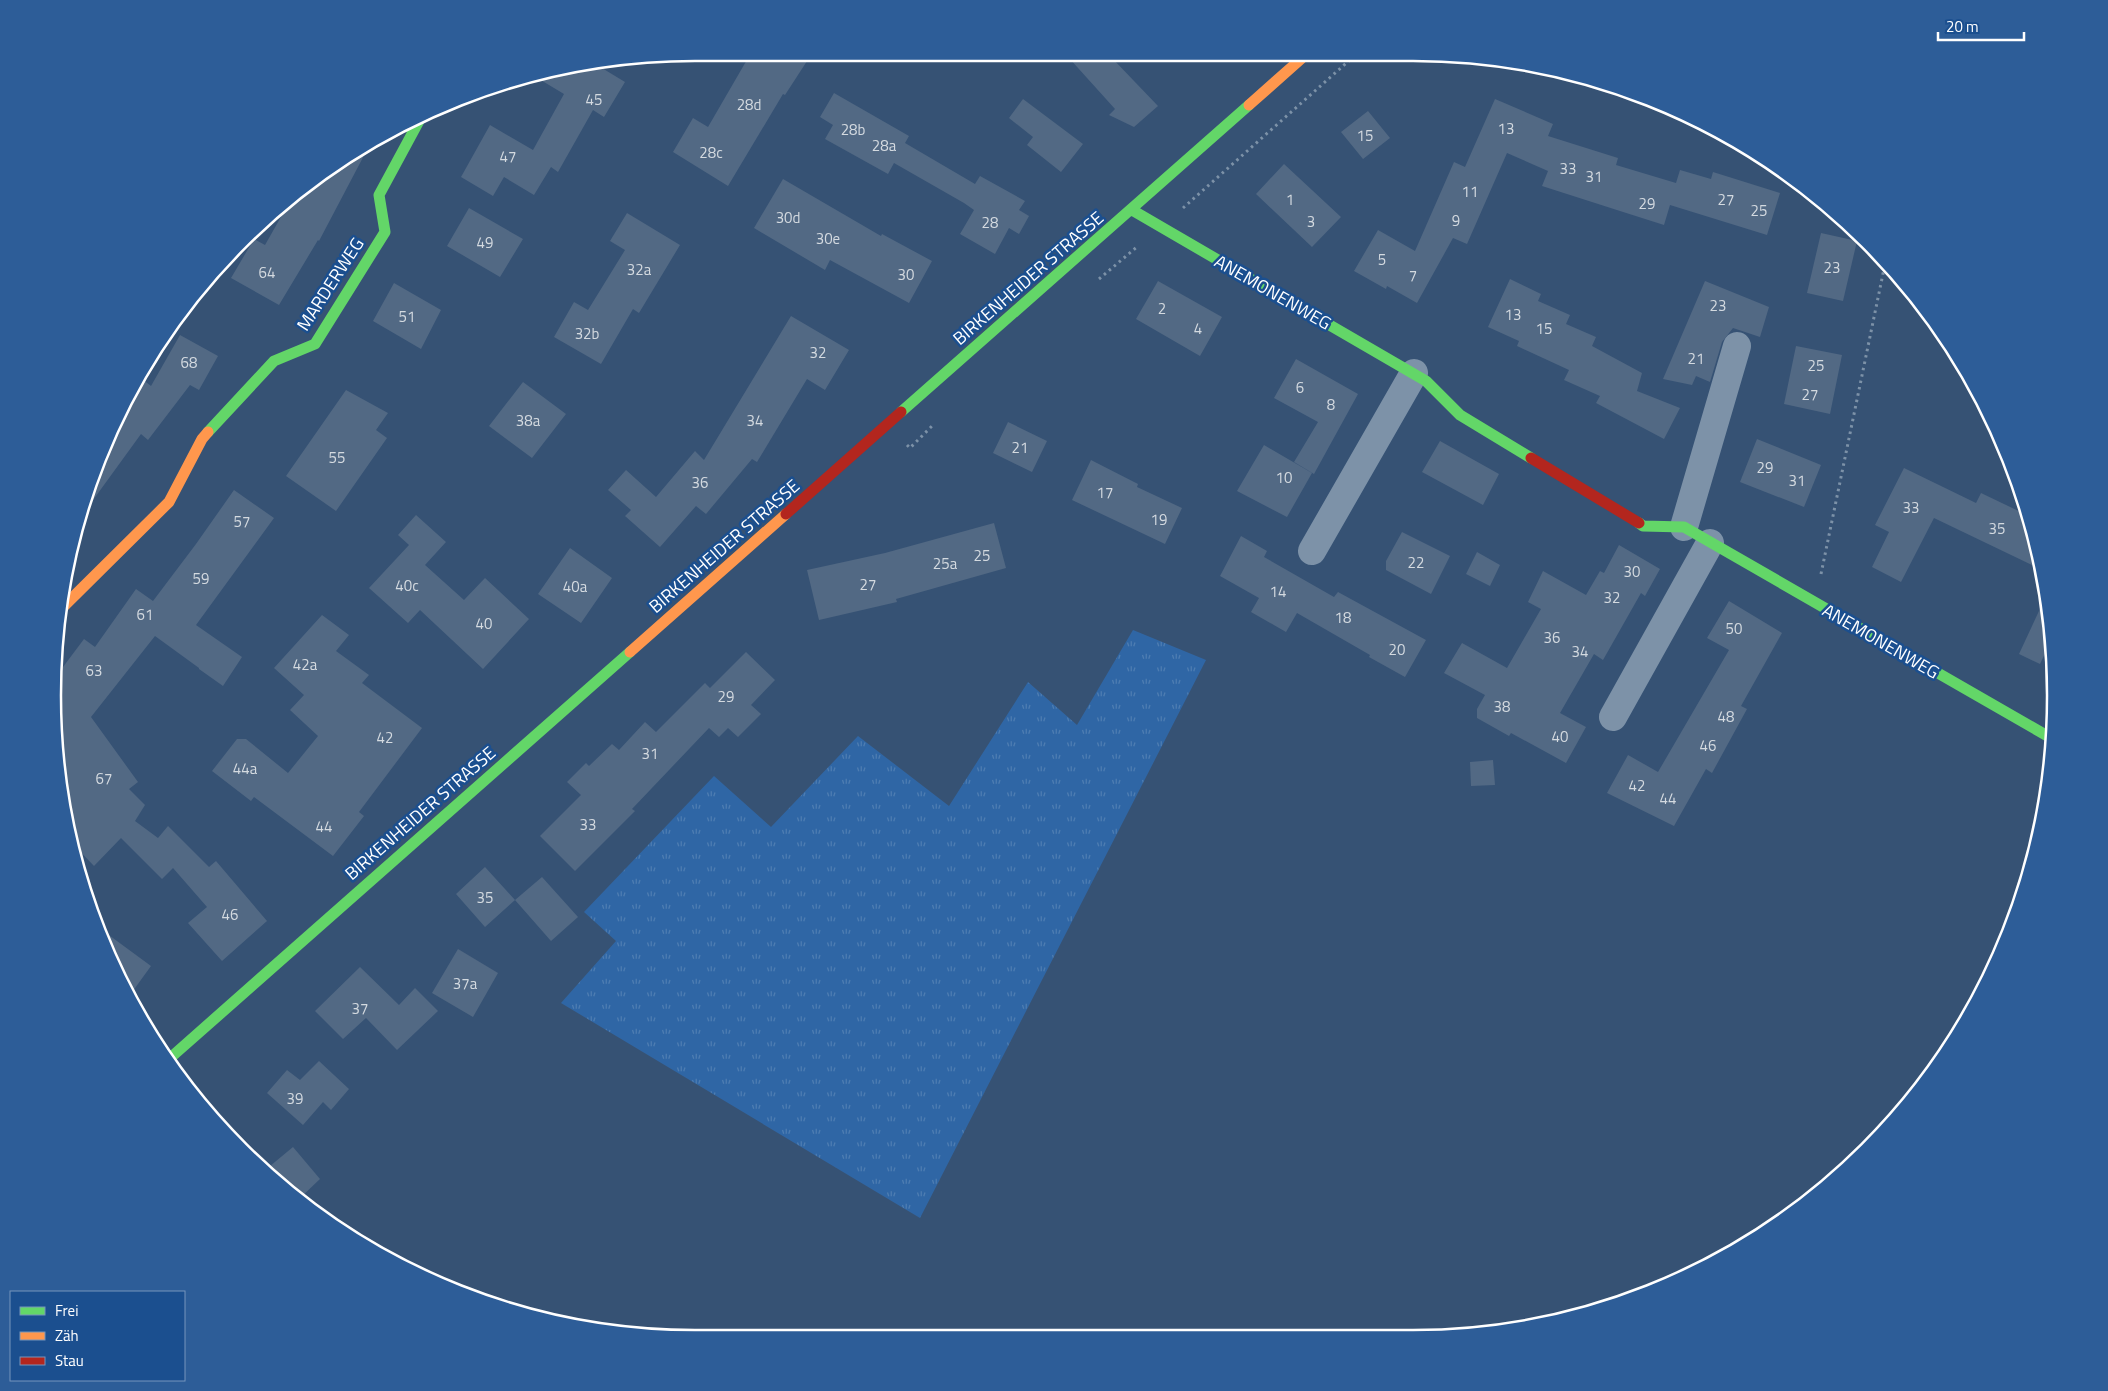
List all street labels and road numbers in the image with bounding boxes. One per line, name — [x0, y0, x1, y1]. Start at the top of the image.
street label: BIRKENHEIDER STRASSE — [947, 205, 1109, 351]
street label: MARDERWEG — [290, 232, 370, 336]
street label: ANEMONENWEG — [1210, 248, 1336, 336]
street label: BIRKENHEIDER STRASSE — [643, 473, 805, 619]
street label: ANEMONENWEG — [1818, 597, 1944, 685]
street label: BIRKENHEIDER STRASSE — [339, 740, 501, 886]

